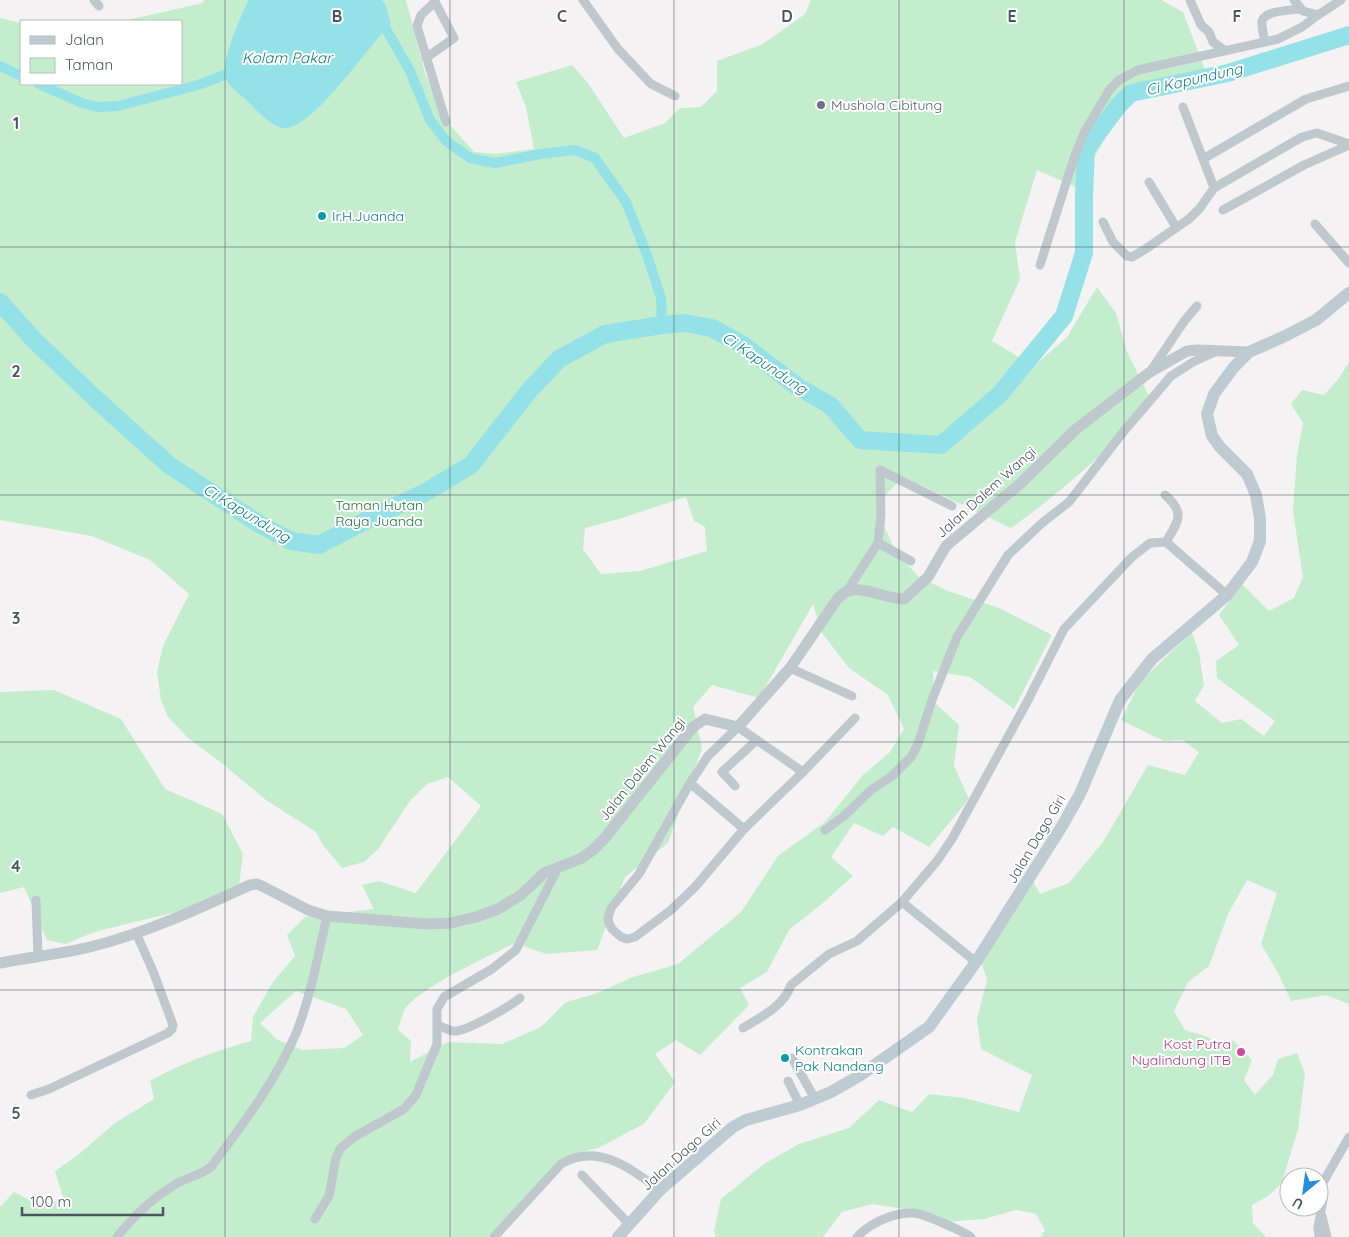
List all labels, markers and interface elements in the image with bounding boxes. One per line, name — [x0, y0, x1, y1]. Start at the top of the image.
text: B — [332, 6, 342, 26]
text: C — [557, 6, 567, 26]
text: D — [781, 6, 793, 26]
text: E — [1007, 6, 1017, 26]
text: F — [1233, 6, 1242, 26]
legend — [20, 20, 182, 85]
text: Jalan — [65, 30, 104, 49]
water label: Kolam Pakar — [242, 48, 334, 67]
text: Taman — [65, 55, 113, 74]
water label: Ci Kapundung — [1144, 58, 1246, 99]
place label: Mushola Cibitung — [831, 96, 942, 114]
marker: Mushola Cibitung — [815, 99, 827, 111]
text: 1 — [13, 113, 19, 133]
place label: Ir.H.Juanda — [332, 207, 404, 225]
marker: Ir.H.Juanda — [316, 210, 328, 222]
water label: Ci Kapundung — [719, 328, 813, 399]
text: 2 — [11, 361, 21, 381]
street label: Jalan Dalem Wangi — [932, 443, 1040, 541]
water label: Ci Kapundung — [200, 479, 296, 547]
park label: Taman Hutan Raya Juanda — [335, 496, 423, 530]
text: 3 — [12, 608, 20, 628]
street label: Jalan Dalem Wangi — [595, 714, 689, 824]
street label: Jalan Dago Giri — [1002, 791, 1070, 887]
text: 4 — [11, 856, 21, 876]
place label: Kost Putra Nyalindung ITB — [1132, 1035, 1231, 1069]
place label: Kontrakan Pak Nandang — [795, 1041, 884, 1075]
marker: Kost Putra Nyalindung ITB — [1235, 1046, 1247, 1058]
marker: Kontrakan Pak Nandang — [779, 1052, 791, 1064]
text: 5 — [11, 1103, 21, 1123]
street label: Jalan Dago Giri — [638, 1114, 724, 1194]
north arrow — [1279, 1167, 1329, 1217]
scale bar — [22, 1184, 164, 1216]
text: 100 m — [30, 1192, 71, 1211]
text: U — [1289, 1193, 1306, 1214]

